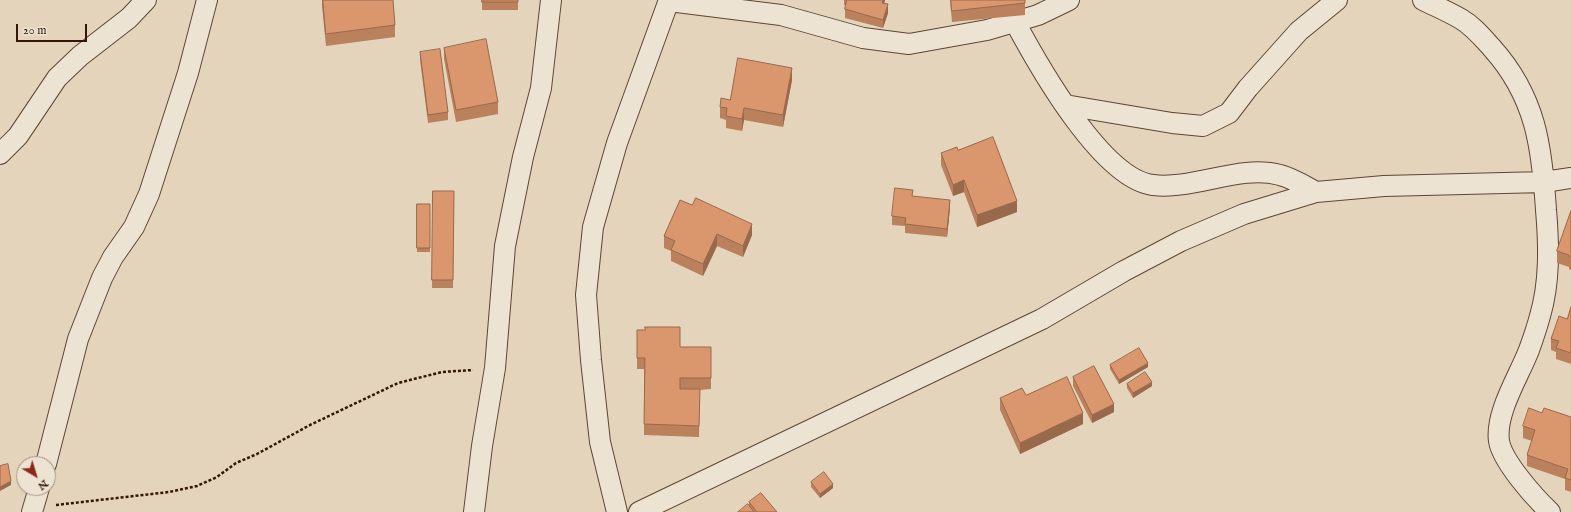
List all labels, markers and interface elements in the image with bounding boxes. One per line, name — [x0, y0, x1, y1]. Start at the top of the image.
scale bar — [18, 16, 89, 42]
text: 20 m — [23, 23, 46, 38]
north arrow — [16, 456, 56, 496]
text: N — [35, 476, 51, 493]

